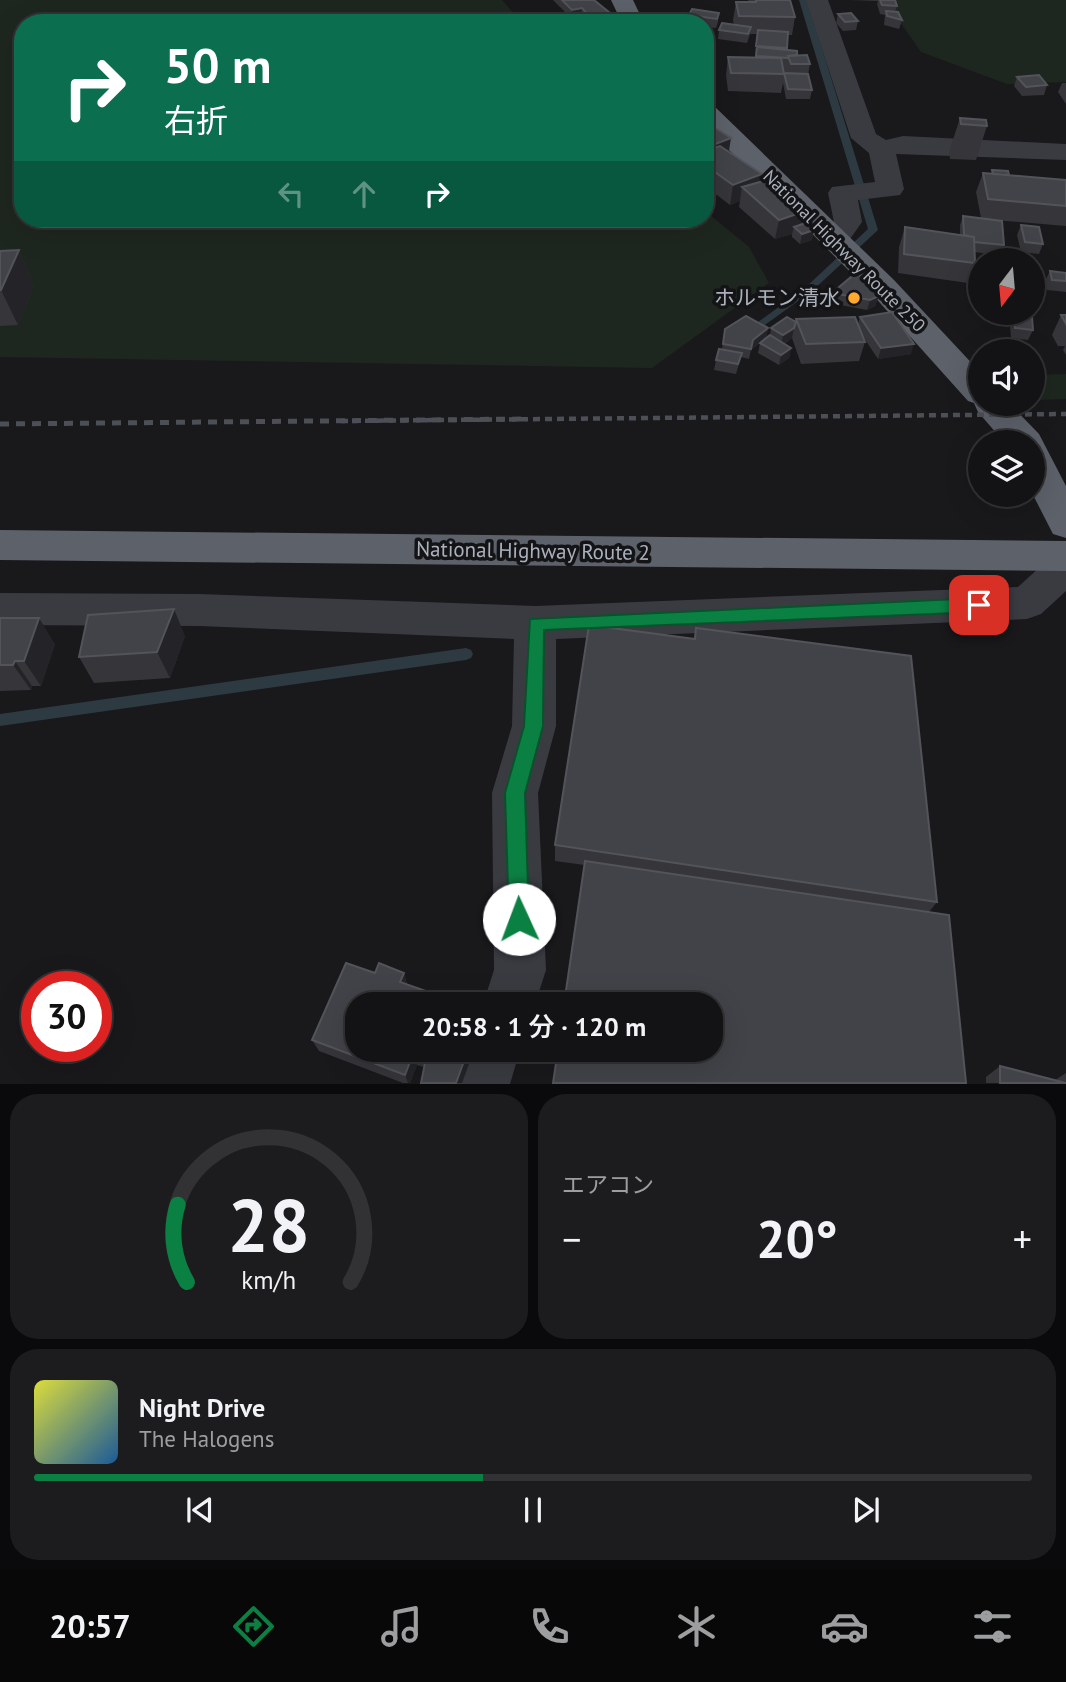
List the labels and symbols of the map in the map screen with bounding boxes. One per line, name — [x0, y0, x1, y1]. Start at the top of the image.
street label: National Highway Route 250 — [758, 165, 930, 337]
north arrow — [968, 248, 1045, 326]
place label: ホルモン清水 — [714, 284, 840, 311]
marker: ホルモン清水 — [846, 290, 862, 306]
street label: National Highway Route 2 — [416, 535, 650, 566]
pin — [949, 575, 1009, 635]
position arrow — [482, 882, 556, 956]
speed limit sign: 30 — [21, 971, 112, 1062]

